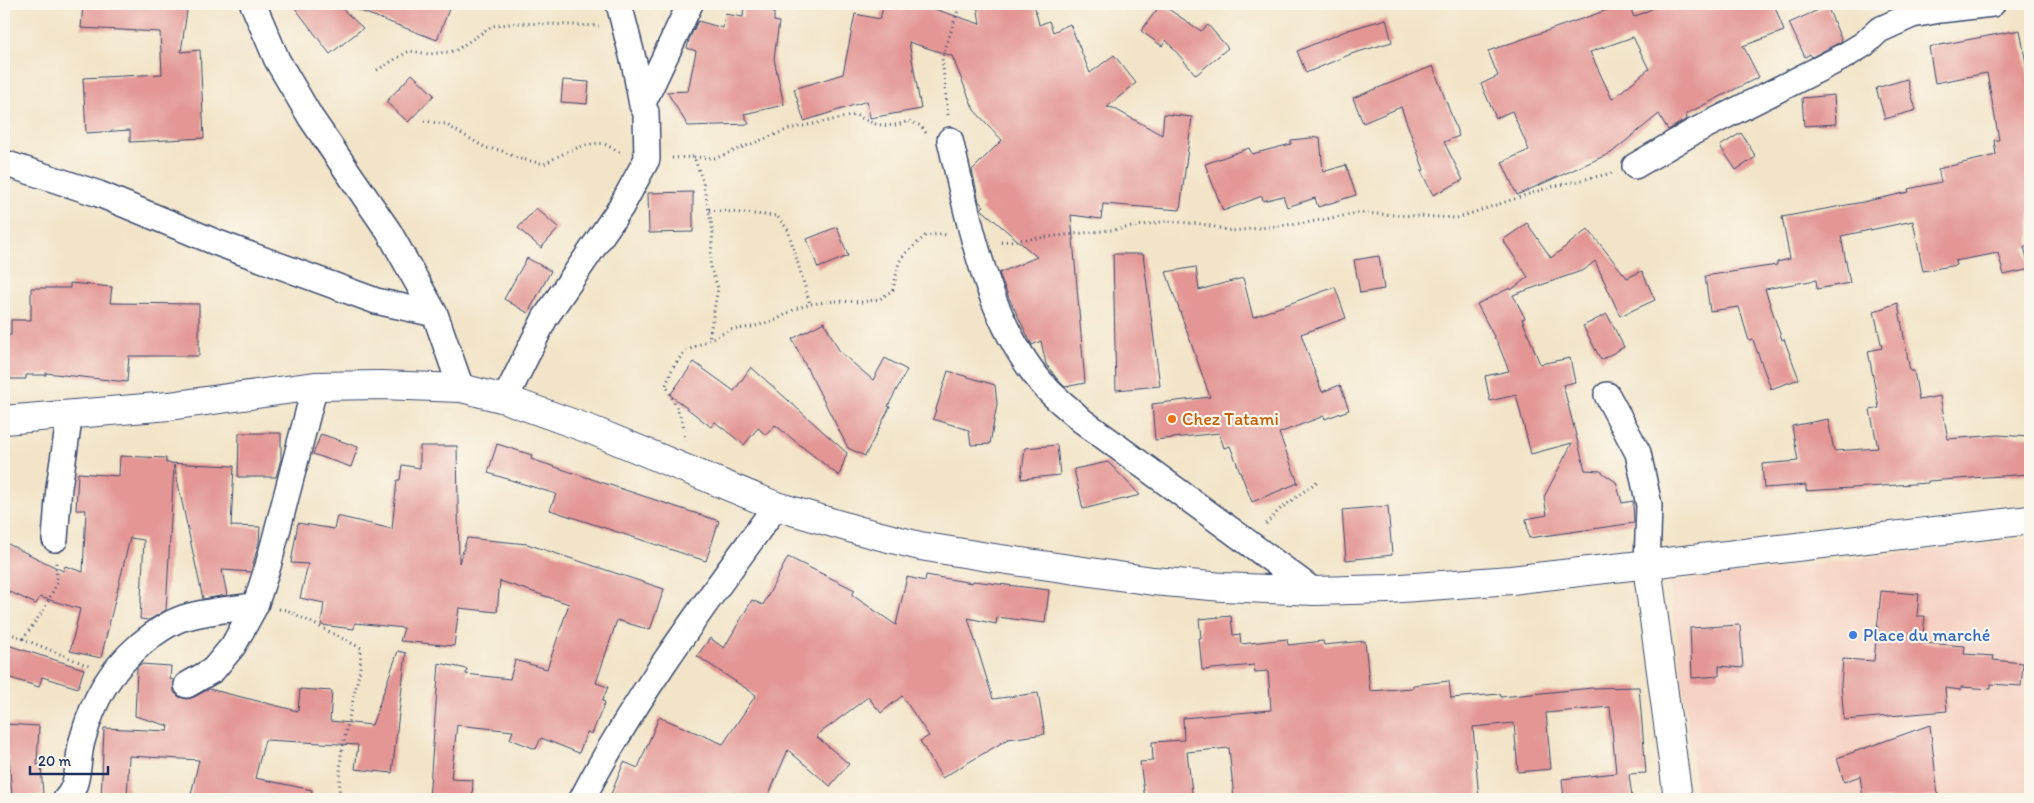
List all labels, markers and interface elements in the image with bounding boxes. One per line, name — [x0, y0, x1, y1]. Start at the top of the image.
place label: Chez Tatami — [1182, 408, 1279, 430]
marker: Chez Tatami — [1166, 413, 1178, 425]
place label: Place du marché — [1863, 624, 1990, 646]
marker: Place du marché — [1847, 629, 1859, 641]
scale bar — [30, 743, 108, 775]
text: 20 m — [38, 752, 72, 770]

